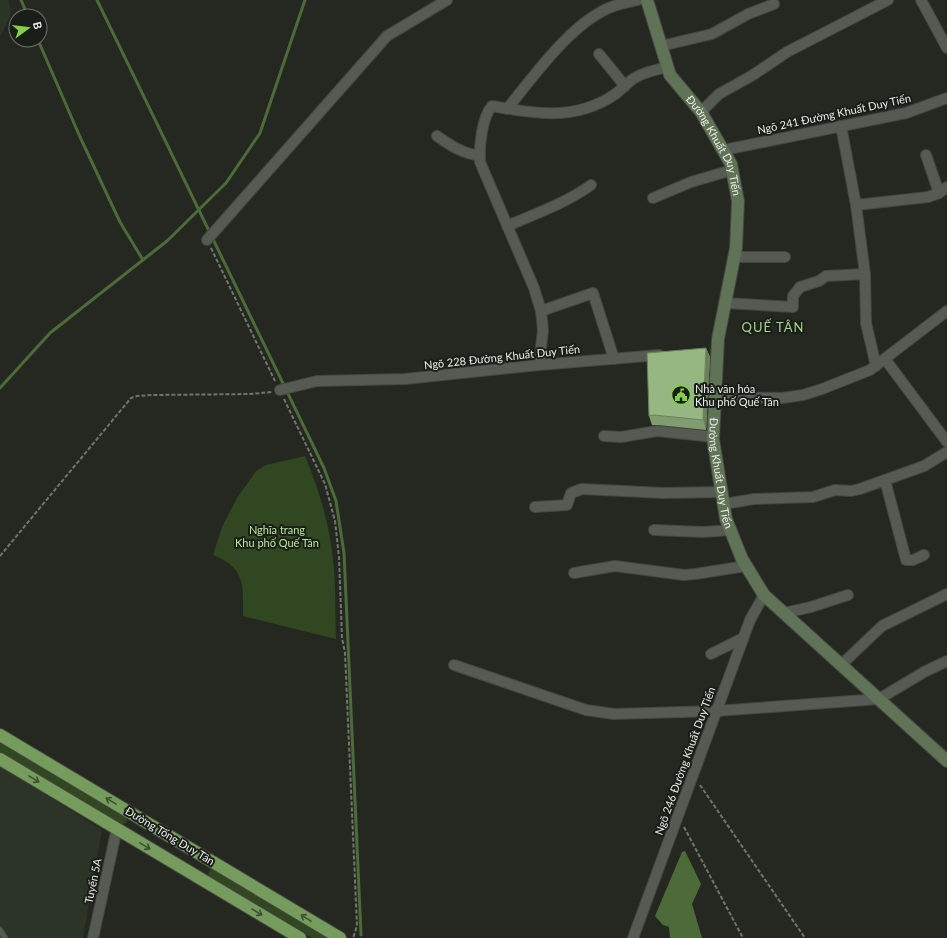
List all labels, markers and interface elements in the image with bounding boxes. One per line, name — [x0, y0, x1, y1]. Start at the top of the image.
north arrow — [8, 8, 48, 48]
text: B — [31, 20, 45, 30]
street label: Ngõ 241 Đường Khuất Duy Tiến — [756, 91, 912, 136]
street label: Đường Khuất Duy Tiến — [684, 92, 744, 197]
district label: QUẾ TÂN — [742, 318, 804, 335]
street label: Ngõ 228 Đường Khuất Duy Tiến — [423, 342, 581, 371]
place label: Nhà văn hóa Khu phố Quế Tân — [695, 382, 779, 408]
public building icon: Nhà văn hóa Khu phố Quế Tân — [670, 384, 692, 406]
street label: Đường Khuất Duy Tiến — [707, 417, 736, 530]
park label: Nghĩa trang Khu phố Quế Tân — [235, 523, 319, 549]
street label: Ngõ 246 Đường Khuất Duy Tiến — [652, 685, 717, 837]
one-way arrow — [28, 775, 39, 783]
one-way arrow — [105, 796, 117, 804]
street label: Đường Tống Duy Tân — [123, 804, 217, 867]
one-way arrow — [139, 842, 151, 850]
street label: Tuyến 5A — [81, 857, 104, 905]
one-way arrow — [251, 909, 263, 917]
one-way arrow — [300, 913, 312, 921]

